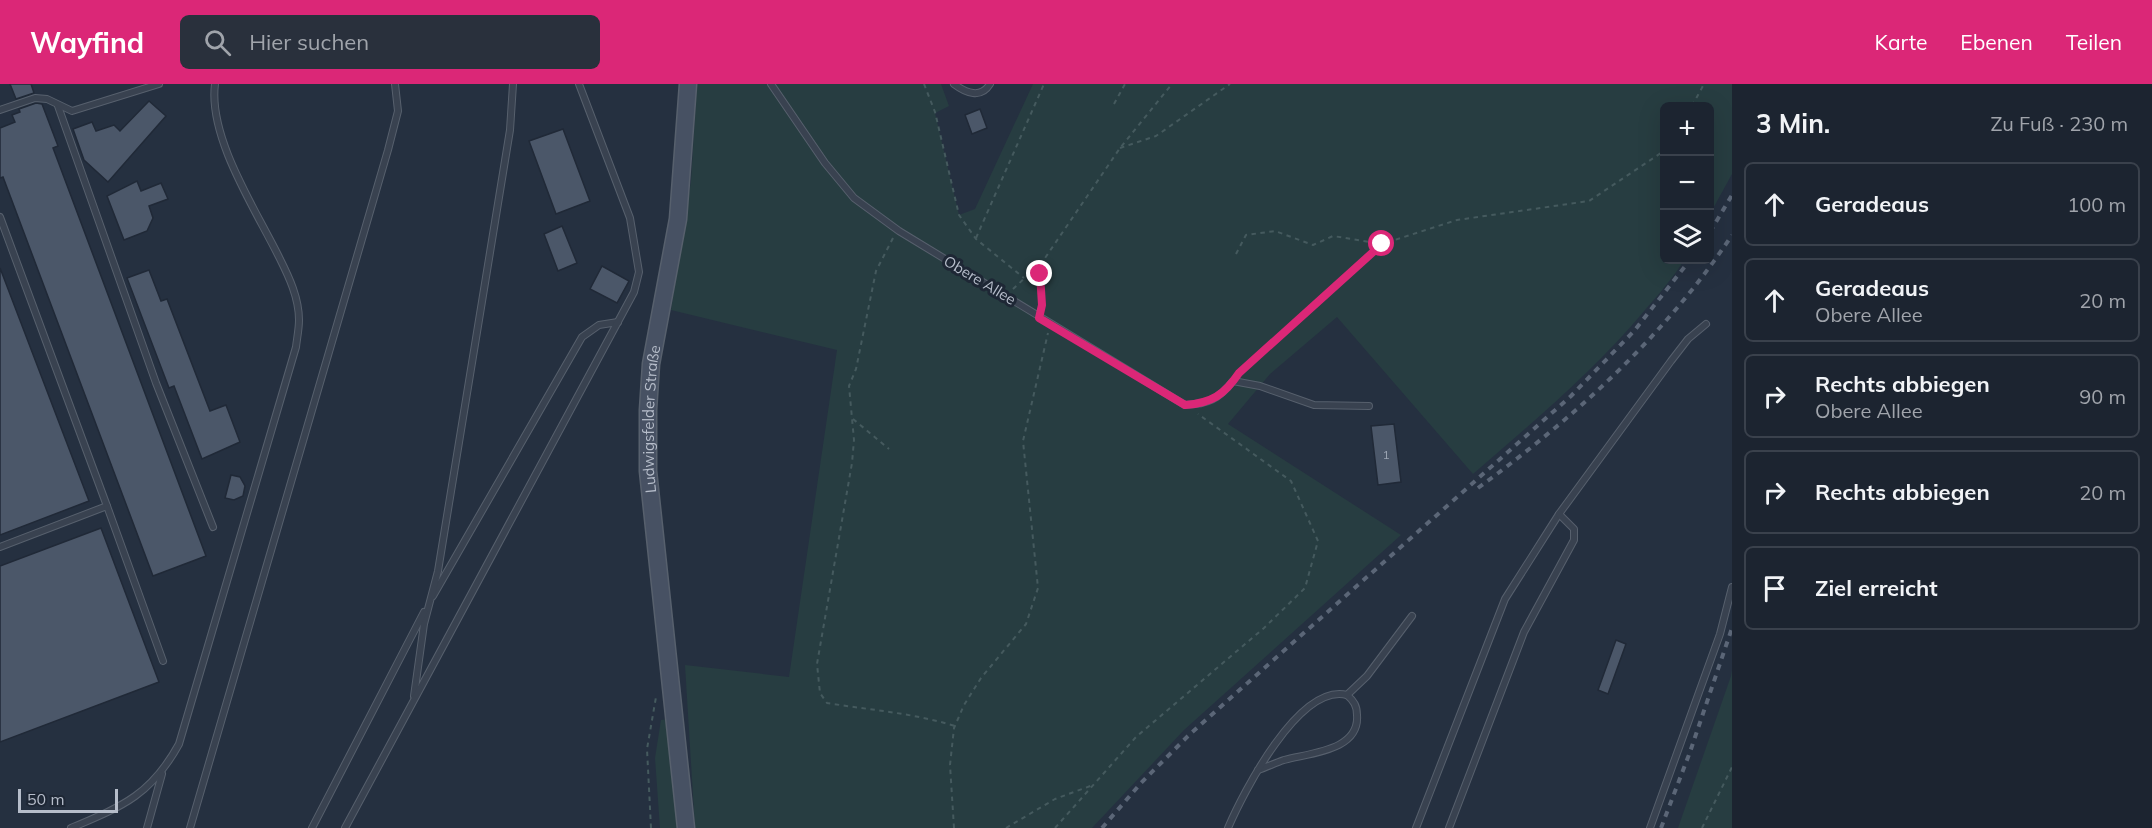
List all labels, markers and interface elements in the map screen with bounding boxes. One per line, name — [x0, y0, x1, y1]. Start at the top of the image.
search box — [180, 15, 600, 69]
text: Wayfind — [30, 25, 144, 60]
icon: search — [201, 26, 234, 59]
text: Hier suchen — [249, 28, 369, 56]
text: Karte — [1875, 29, 1927, 55]
text: Ebenen — [1960, 29, 2033, 55]
text: Teilen — [2066, 29, 2122, 55]
map controls — [1660, 102, 1714, 264]
button: + — [1660, 102, 1714, 156]
text: 3 Min. — [1756, 107, 1830, 140]
text: Zu Fuß · 230 m — [1990, 111, 2128, 136]
button: − — [1660, 156, 1714, 210]
icon: ahead — [1758, 188, 1791, 221]
text: Geradeaus — [1815, 190, 1929, 218]
text: 100 m — [2067, 192, 2126, 217]
button: layers — [1660, 210, 1714, 264]
route start — [1368, 230, 1394, 256]
street label: Obere Allee — [941, 251, 1019, 309]
route end — [1026, 260, 1052, 286]
text: Geradeaus — [1815, 274, 1929, 302]
icon: ahead — [1758, 284, 1791, 317]
text: 20 m — [2079, 288, 2126, 313]
text: Obere Allee — [1815, 302, 1923, 327]
street label: Ludwigsfelder Straße — [638, 343, 664, 494]
text: Rechts abbiegen — [1815, 370, 1990, 398]
icon: right — [1758, 380, 1791, 413]
text: 90 m — [2079, 384, 2126, 409]
text: Obere Allee — [1815, 398, 1923, 423]
house number: 1 — [1382, 447, 1390, 462]
icon: right — [1758, 476, 1791, 509]
text: Rechts abbiegen — [1815, 478, 1990, 506]
text: 20 m — [2079, 480, 2126, 505]
icon: arrive — [1758, 572, 1791, 605]
text: Ziel erreicht — [1815, 574, 1938, 602]
scale bar — [18, 786, 118, 814]
text: 50 m — [27, 789, 64, 809]

